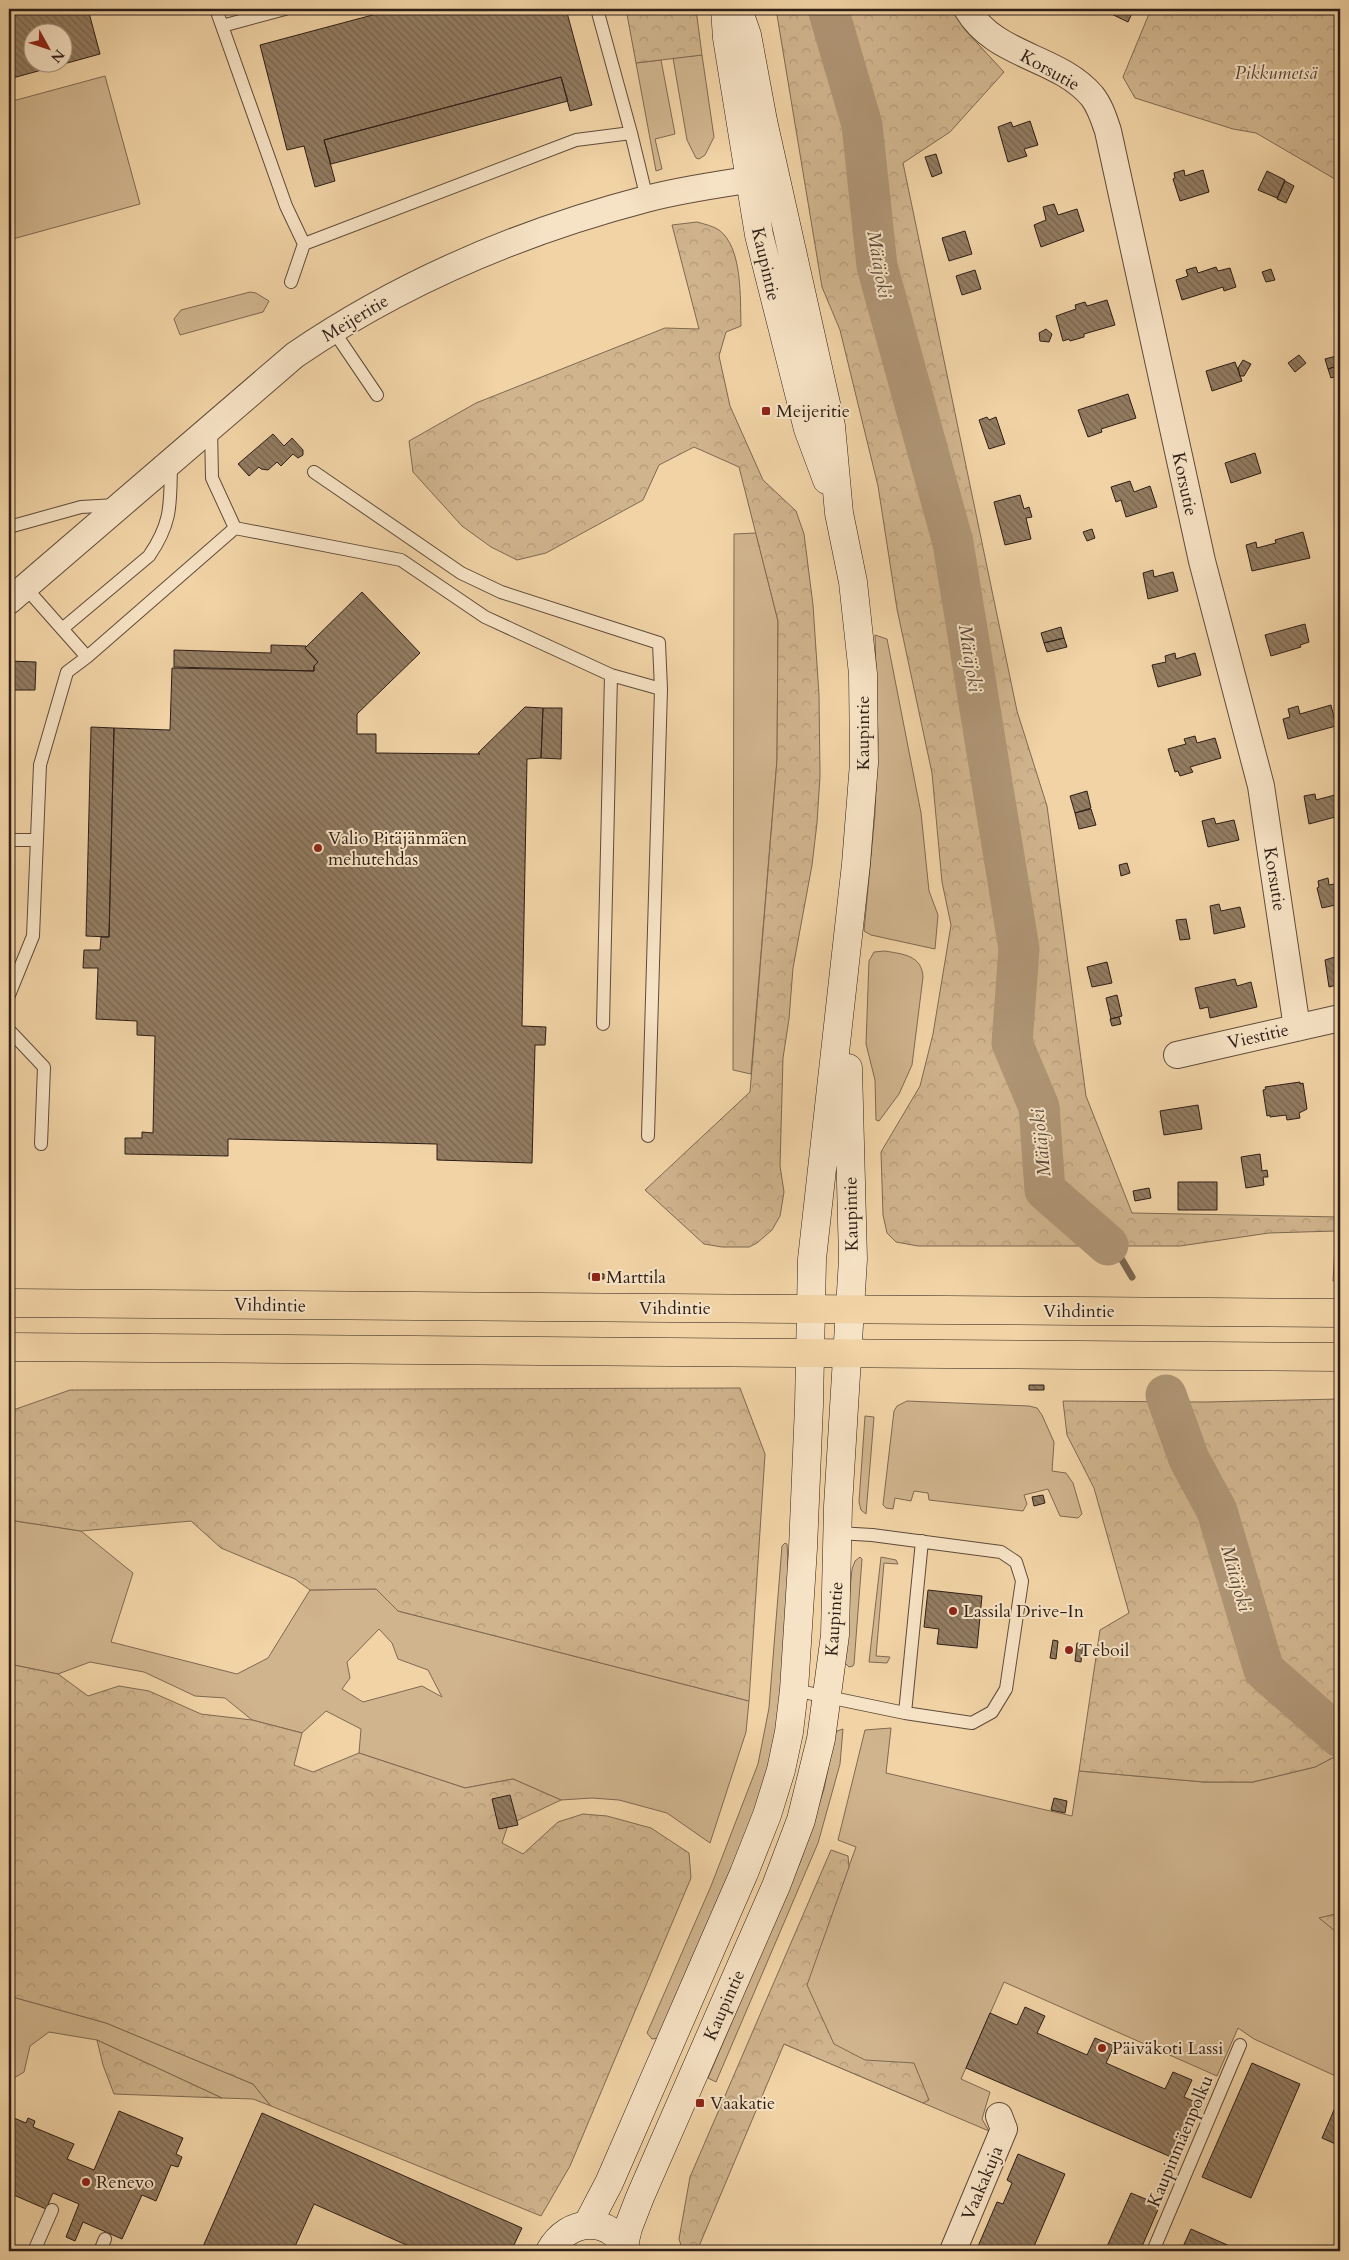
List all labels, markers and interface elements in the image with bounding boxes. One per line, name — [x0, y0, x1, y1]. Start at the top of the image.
north arrow — [22, 22, 72, 72]
street label: Korsutie — [1015, 44, 1084, 97]
text: N — [46, 45, 69, 67]
park label: Pikkumetsä — [1235, 61, 1318, 86]
street label: Kaupintie — [745, 225, 786, 303]
water label: Mätäjoki — [860, 228, 898, 301]
street label: Meijeritie — [317, 289, 393, 348]
place label: Meijeritie — [776, 399, 850, 424]
marker: Meijeritie — [760, 405, 772, 417]
street label: Korsutie — [1166, 450, 1203, 518]
water label: Mätäjoki — [952, 622, 988, 695]
street label: Kaupintie — [851, 696, 876, 770]
place label: Valio Pitäjänmäen mehutehdas — [328, 826, 468, 872]
marker: Valio Pitäjänmäen mehutehdas — [312, 842, 324, 854]
street label: Korsutie — [1257, 845, 1292, 913]
street label: Viestitie — [1225, 1017, 1291, 1056]
water label: Mätäjoki — [1024, 1107, 1057, 1178]
street label: Kaupintie — [838, 1176, 865, 1252]
place label: Marttila — [606, 1265, 666, 1290]
marker: Marttila — [590, 1271, 602, 1283]
street label: Vihdintie — [234, 1292, 306, 1319]
street label: Vihdintie — [639, 1296, 711, 1321]
street label: Vihdintie — [1043, 1299, 1115, 1324]
water label: Mätäjoki — [1214, 1542, 1258, 1615]
street label: Kaupintie — [819, 1581, 850, 1657]
place label: Lassila Drive-In — [963, 1599, 1085, 1624]
marker: Lassila Drive-In — [947, 1605, 959, 1617]
place label: Teboil — [1079, 1638, 1130, 1663]
marker: Teboil — [1063, 1644, 1075, 1656]
street label: Kaupintie — [698, 1966, 751, 2044]
place label: Päiväkoti Lassi — [1112, 2036, 1223, 2061]
marker: Päiväkoti Lassi — [1096, 2042, 1108, 2054]
street label: Kaupinmäenpolku — [1141, 2071, 1220, 2211]
place label: Vaakatie — [710, 2091, 775, 2116]
marker: Vaakatie — [694, 2097, 706, 2109]
street label: Vaakakuja — [956, 2142, 1009, 2224]
place label: Renevo — [96, 2170, 154, 2195]
marker: Renevo — [80, 2176, 92, 2188]

